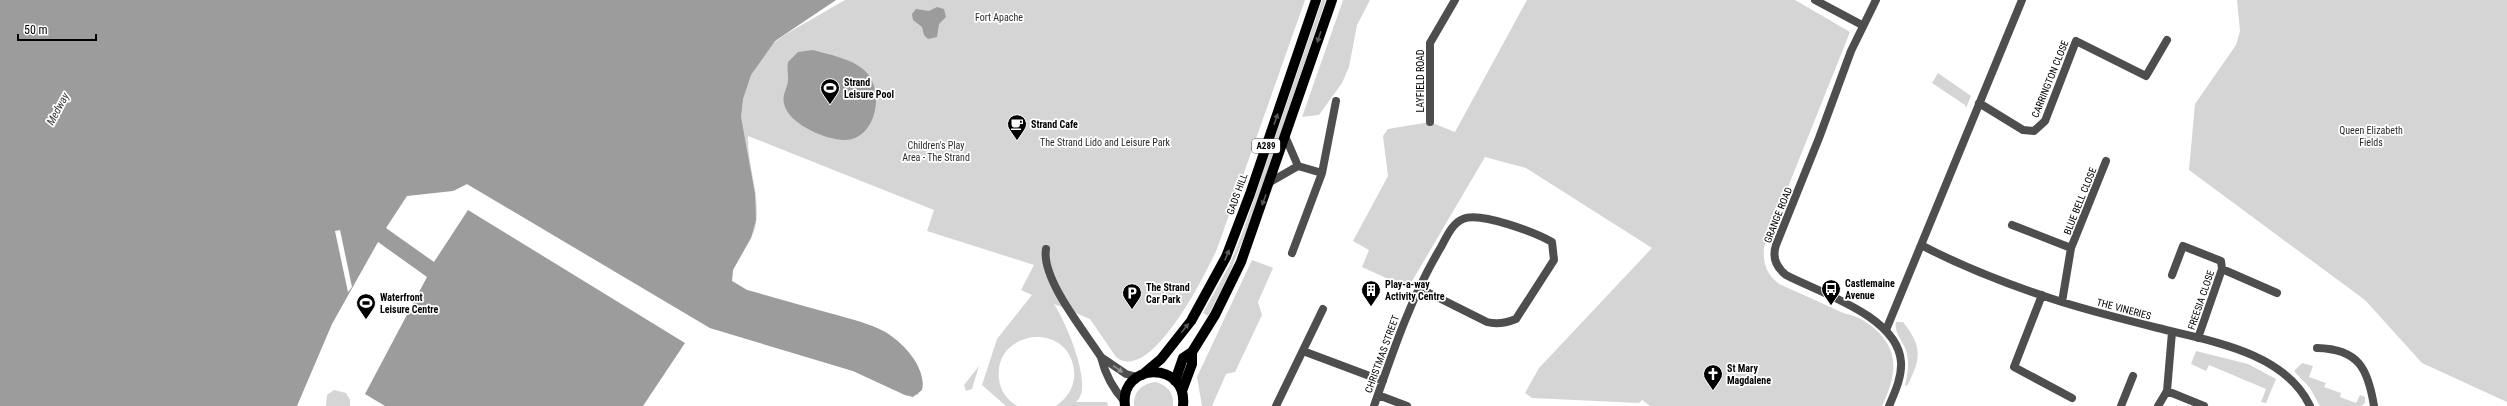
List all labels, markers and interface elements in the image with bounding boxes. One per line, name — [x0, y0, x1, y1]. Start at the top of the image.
park label: Fort Apache — [975, 12, 1023, 23]
scale bar — [18, 16, 96, 42]
text: 50 m — [24, 23, 48, 37]
one-way arrow — [1316, 31, 1322, 43]
street label: CARRINGTON CLOSE — [2029, 39, 2071, 119]
street label: LAYFIELD ROAD — [1415, 49, 1426, 113]
sports icon: Strand Leisure Pool — [819, 77, 841, 105]
place label: Strand Leisure Pool — [844, 77, 894, 100]
water label: Medway — [44, 90, 72, 127]
cafe icon: Strand Cafe — [1006, 113, 1028, 141]
one-way arrow — [1273, 113, 1279, 125]
place label: Strand Cafe — [1031, 119, 1078, 130]
park label: Queen Elizabeth Fields — [2339, 125, 2403, 148]
park label: The Strand Lido and Leisure Park — [1040, 137, 1170, 148]
road number: A289 — [1252, 139, 1280, 153]
park label: Children's Play Area - The Strand — [902, 140, 970, 163]
street label: BLUE BELL CLOSE — [2062, 166, 2098, 236]
street label: GADS HILL — [1224, 172, 1250, 216]
street label: GRANGE ROAD — [1762, 185, 1794, 244]
one-way arrow — [1260, 194, 1266, 206]
one-way arrow — [1224, 249, 1230, 260]
street label: FREESIA CLOSE — [2186, 269, 2216, 331]
bus stop icon: Castlemaine Avenue — [1820, 278, 1842, 306]
place label: Castlemaine Avenue — [1845, 278, 1895, 301]
building icon: Play-a-way Activity Centre — [1360, 279, 1382, 307]
place label: Play-a-way Activity Centre — [1385, 279, 1445, 302]
parking icon: The Strand Car Park — [1121, 282, 1143, 310]
place label: The Strand Car Park — [1146, 282, 1190, 305]
sports icon: Waterfront Leisure Centre — [355, 292, 377, 320]
place label: Waterfront Leisure Centre — [380, 292, 439, 315]
street label: THE VINERIES — [2096, 296, 2152, 322]
street label: CHRISTMAS STREET — [1363, 314, 1401, 394]
one-way arrow — [1181, 323, 1190, 334]
church icon: St Mary Magdalene — [1702, 363, 1724, 391]
place label: St Mary Magdalene — [1727, 363, 1771, 386]
one-way arrow — [1113, 365, 1124, 373]

